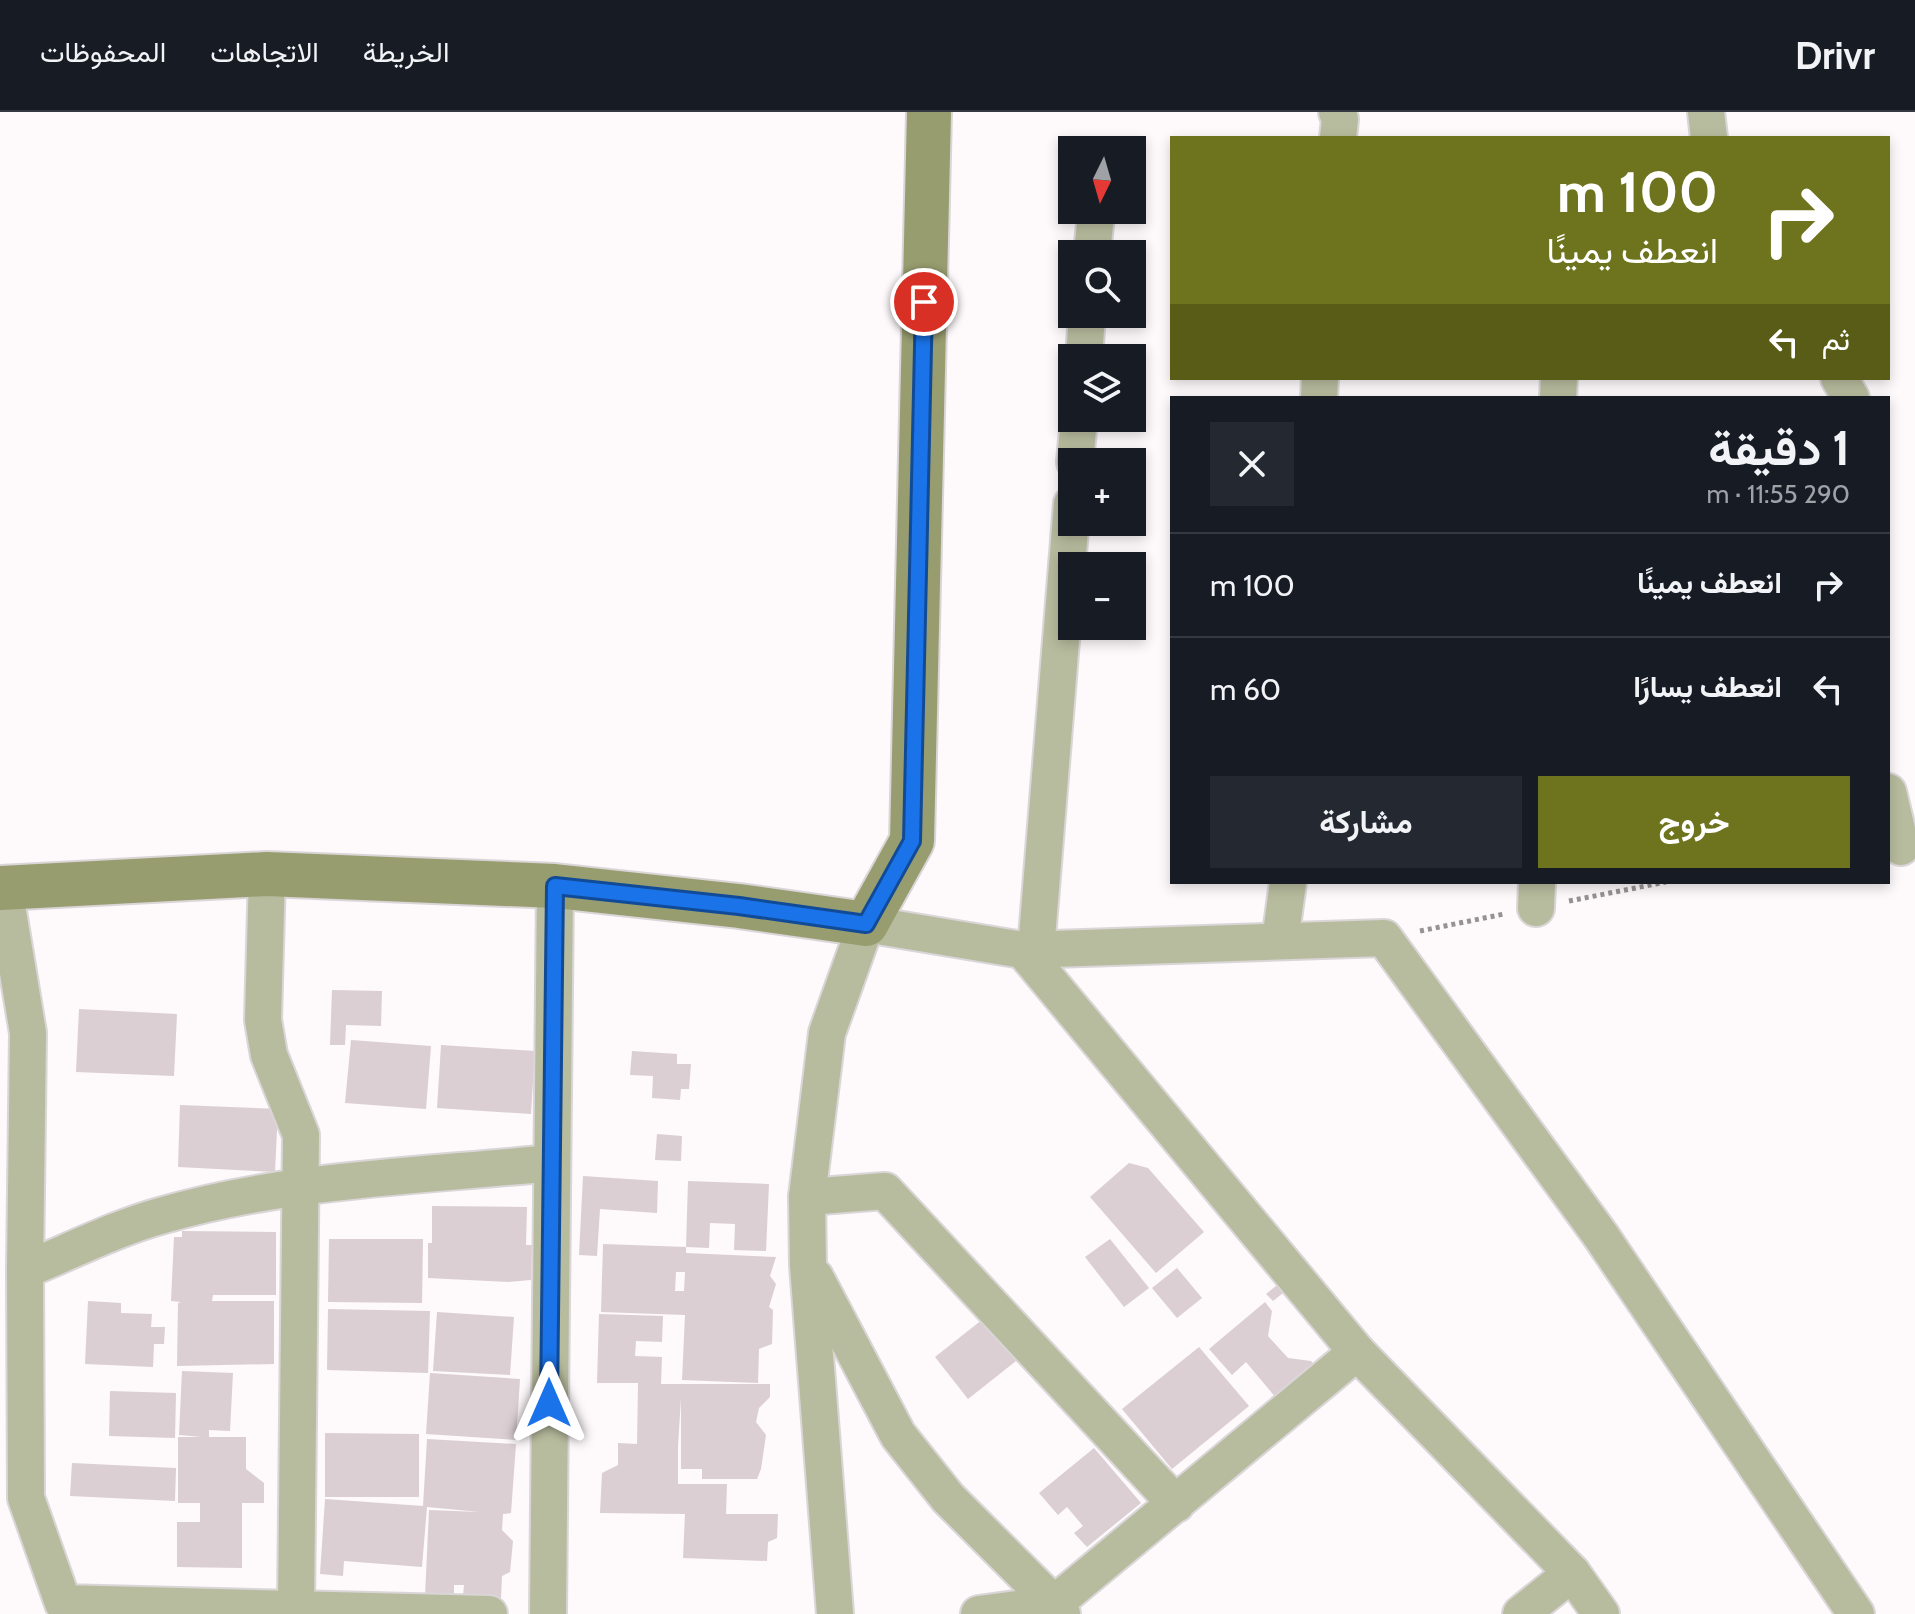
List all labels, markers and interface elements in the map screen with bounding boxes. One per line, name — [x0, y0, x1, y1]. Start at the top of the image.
text: Drivr — [1795, 32, 1875, 79]
text: المحفوظات — [40, 35, 166, 69]
text: الاتجاهات — [210, 35, 319, 69]
text: الخريطة — [363, 35, 449, 69]
north arrow — [1058, 136, 1146, 224]
map controls — [1058, 136, 1146, 640]
text: 100 m — [1557, 158, 1718, 226]
icon: right — [1746, 168, 1850, 272]
text: انعطف يمينًا — [1546, 228, 1718, 272]
button: search — [1058, 240, 1146, 328]
pin — [890, 268, 958, 336]
icon: arrive — [902, 280, 946, 324]
icon: left — [1762, 320, 1806, 364]
text: ثم — [1822, 321, 1850, 358]
button: layers — [1058, 344, 1146, 432]
text: 1 دقيقة — [1708, 419, 1850, 477]
button: close — [1210, 422, 1294, 506]
button: + — [1058, 448, 1146, 536]
text: 290 m · 11:55 — [1706, 478, 1850, 510]
button: − — [1058, 552, 1146, 640]
icon: right — [1806, 563, 1850, 607]
text: انعطف يمينًا — [1637, 564, 1782, 601]
text: 100 m — [1210, 567, 1295, 604]
icon: left — [1806, 667, 1850, 711]
text: انعطف يسارًا — [1633, 668, 1782, 705]
text: 60 m — [1210, 671, 1281, 708]
button: مشاركة — [1210, 776, 1522, 868]
button: خروج — [1538, 776, 1850, 868]
position arrow — [507, 1361, 591, 1445]

